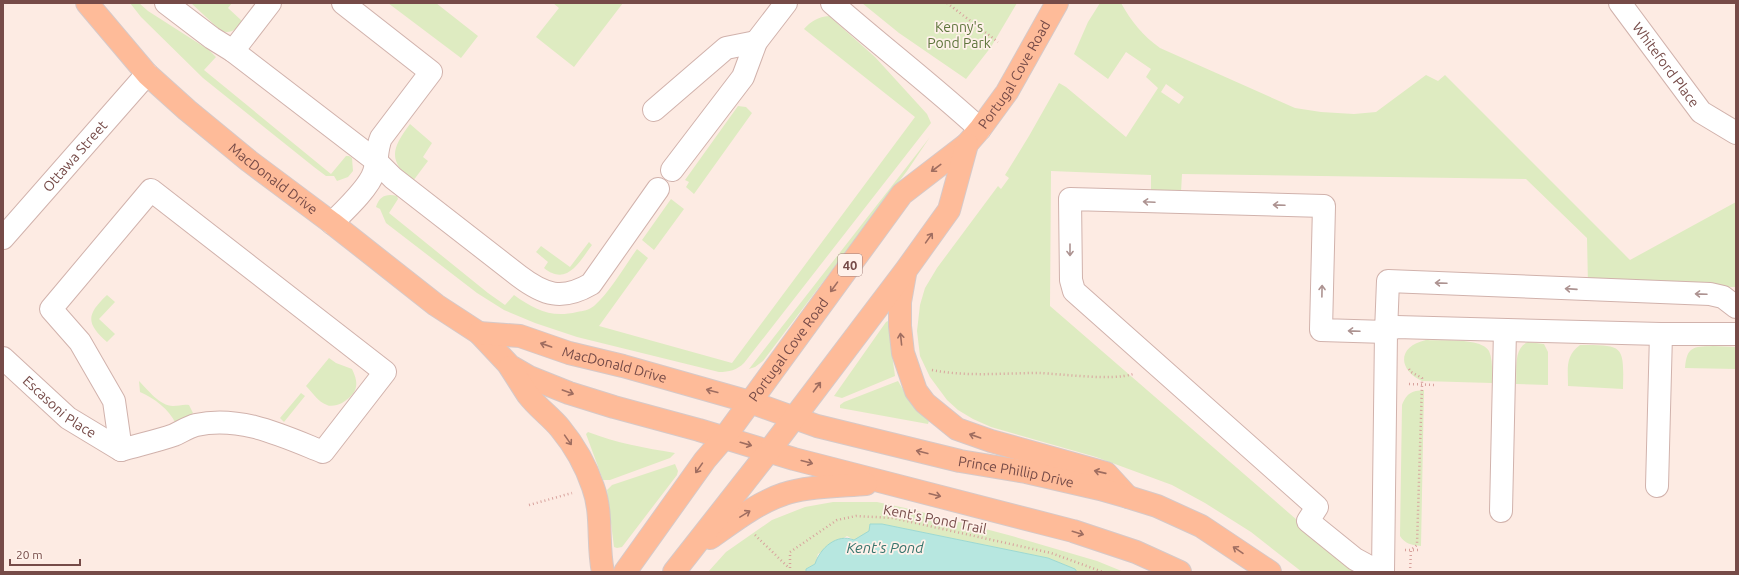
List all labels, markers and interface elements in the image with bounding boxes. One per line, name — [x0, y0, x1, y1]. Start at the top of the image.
street label: Portugal Cove Road — [975, 18, 1054, 132]
park label: Kenny's Pond Park — [927, 19, 991, 51]
street label: Whiteford Place — [1629, 19, 1703, 110]
street label: Ottawa Street — [39, 117, 111, 195]
street label: MacDonald Drive — [226, 140, 321, 217]
one-way arrow — [931, 163, 942, 172]
one-way arrow — [1143, 198, 1156, 205]
one-way arrow — [1273, 201, 1286, 209]
one-way arrow — [925, 233, 933, 244]
one-way arrow — [1066, 243, 1074, 256]
road number: 40 — [838, 254, 862, 276]
one-way arrow — [1435, 279, 1448, 287]
one-way arrow — [830, 281, 838, 292]
one-way arrow — [1319, 285, 1326, 298]
one-way arrow — [1565, 286, 1578, 293]
one-way arrow — [1695, 290, 1708, 298]
street label: Portugal Cove Road — [745, 295, 831, 405]
one-way arrow — [1348, 327, 1361, 335]
one-way arrow — [897, 333, 905, 346]
one-way arrow — [541, 341, 553, 349]
street label: MacDonald Drive — [560, 343, 669, 386]
street label: Escasoni Place — [20, 372, 99, 441]
one-way arrow — [813, 382, 821, 393]
one-way arrow — [706, 387, 719, 394]
one-way arrow — [561, 389, 573, 397]
one-way arrow — [969, 431, 981, 439]
one-way arrow — [564, 434, 572, 445]
one-way arrow — [740, 441, 753, 448]
one-way arrow — [916, 448, 929, 455]
street label: Prince Phillip Drive — [957, 453, 1076, 491]
one-way arrow — [800, 459, 813, 466]
one-way arrow — [695, 462, 703, 473]
one-way arrow — [1093, 467, 1106, 475]
one-way arrow — [928, 492, 941, 500]
street label: Kent's Pond Trail — [882, 501, 988, 537]
one-way arrow — [739, 510, 751, 518]
one-way arrow — [1072, 530, 1085, 537]
water label: Kent's Pond — [846, 539, 924, 556]
scale bar — [10, 541, 80, 567]
one-way arrow — [1233, 546, 1244, 554]
text: 20 m — [16, 548, 43, 561]

